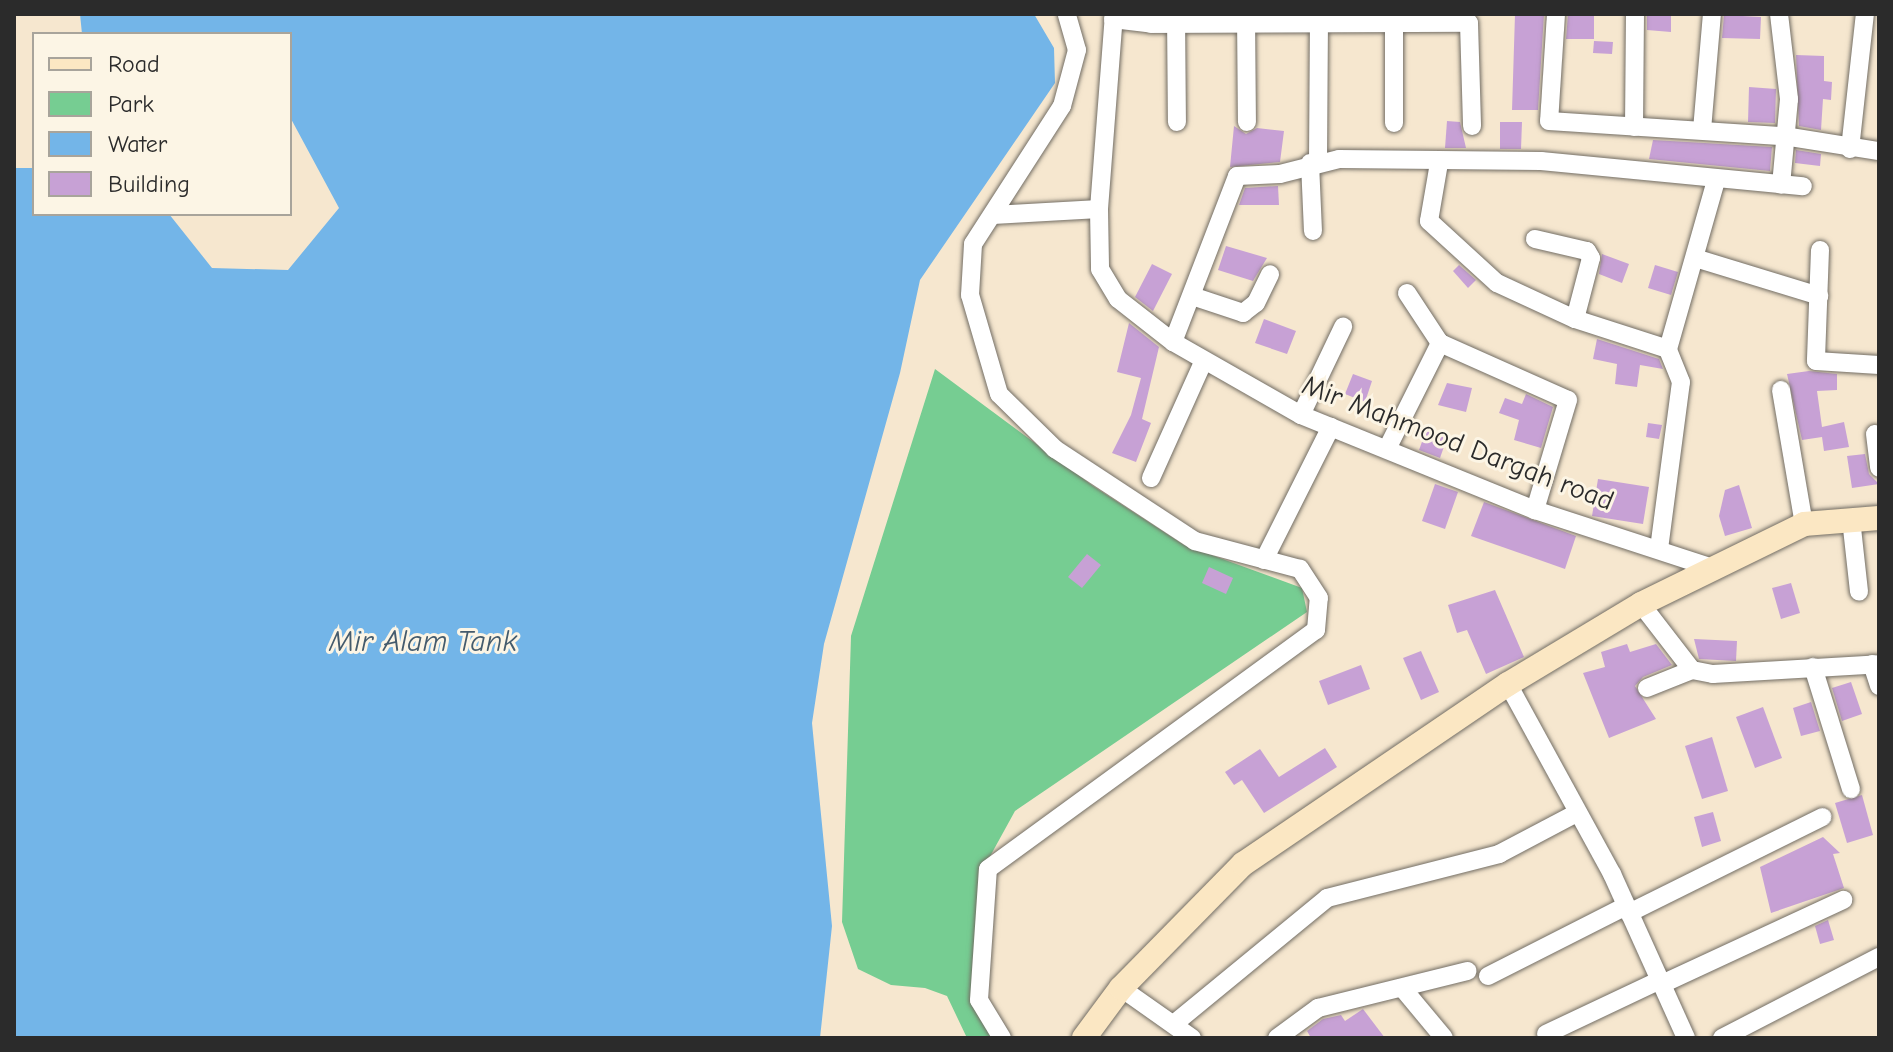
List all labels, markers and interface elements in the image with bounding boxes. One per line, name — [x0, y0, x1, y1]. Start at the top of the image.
legend — [32, 32, 292, 216]
text: Road — [108, 50, 160, 78]
text: Park — [108, 90, 154, 118]
text: Water — [108, 130, 167, 158]
text: Building — [108, 170, 190, 198]
street label: Mir Mahmood Dargah road — [1298, 368, 1618, 518]
water label: Mir Alam Tank — [329, 624, 517, 660]

